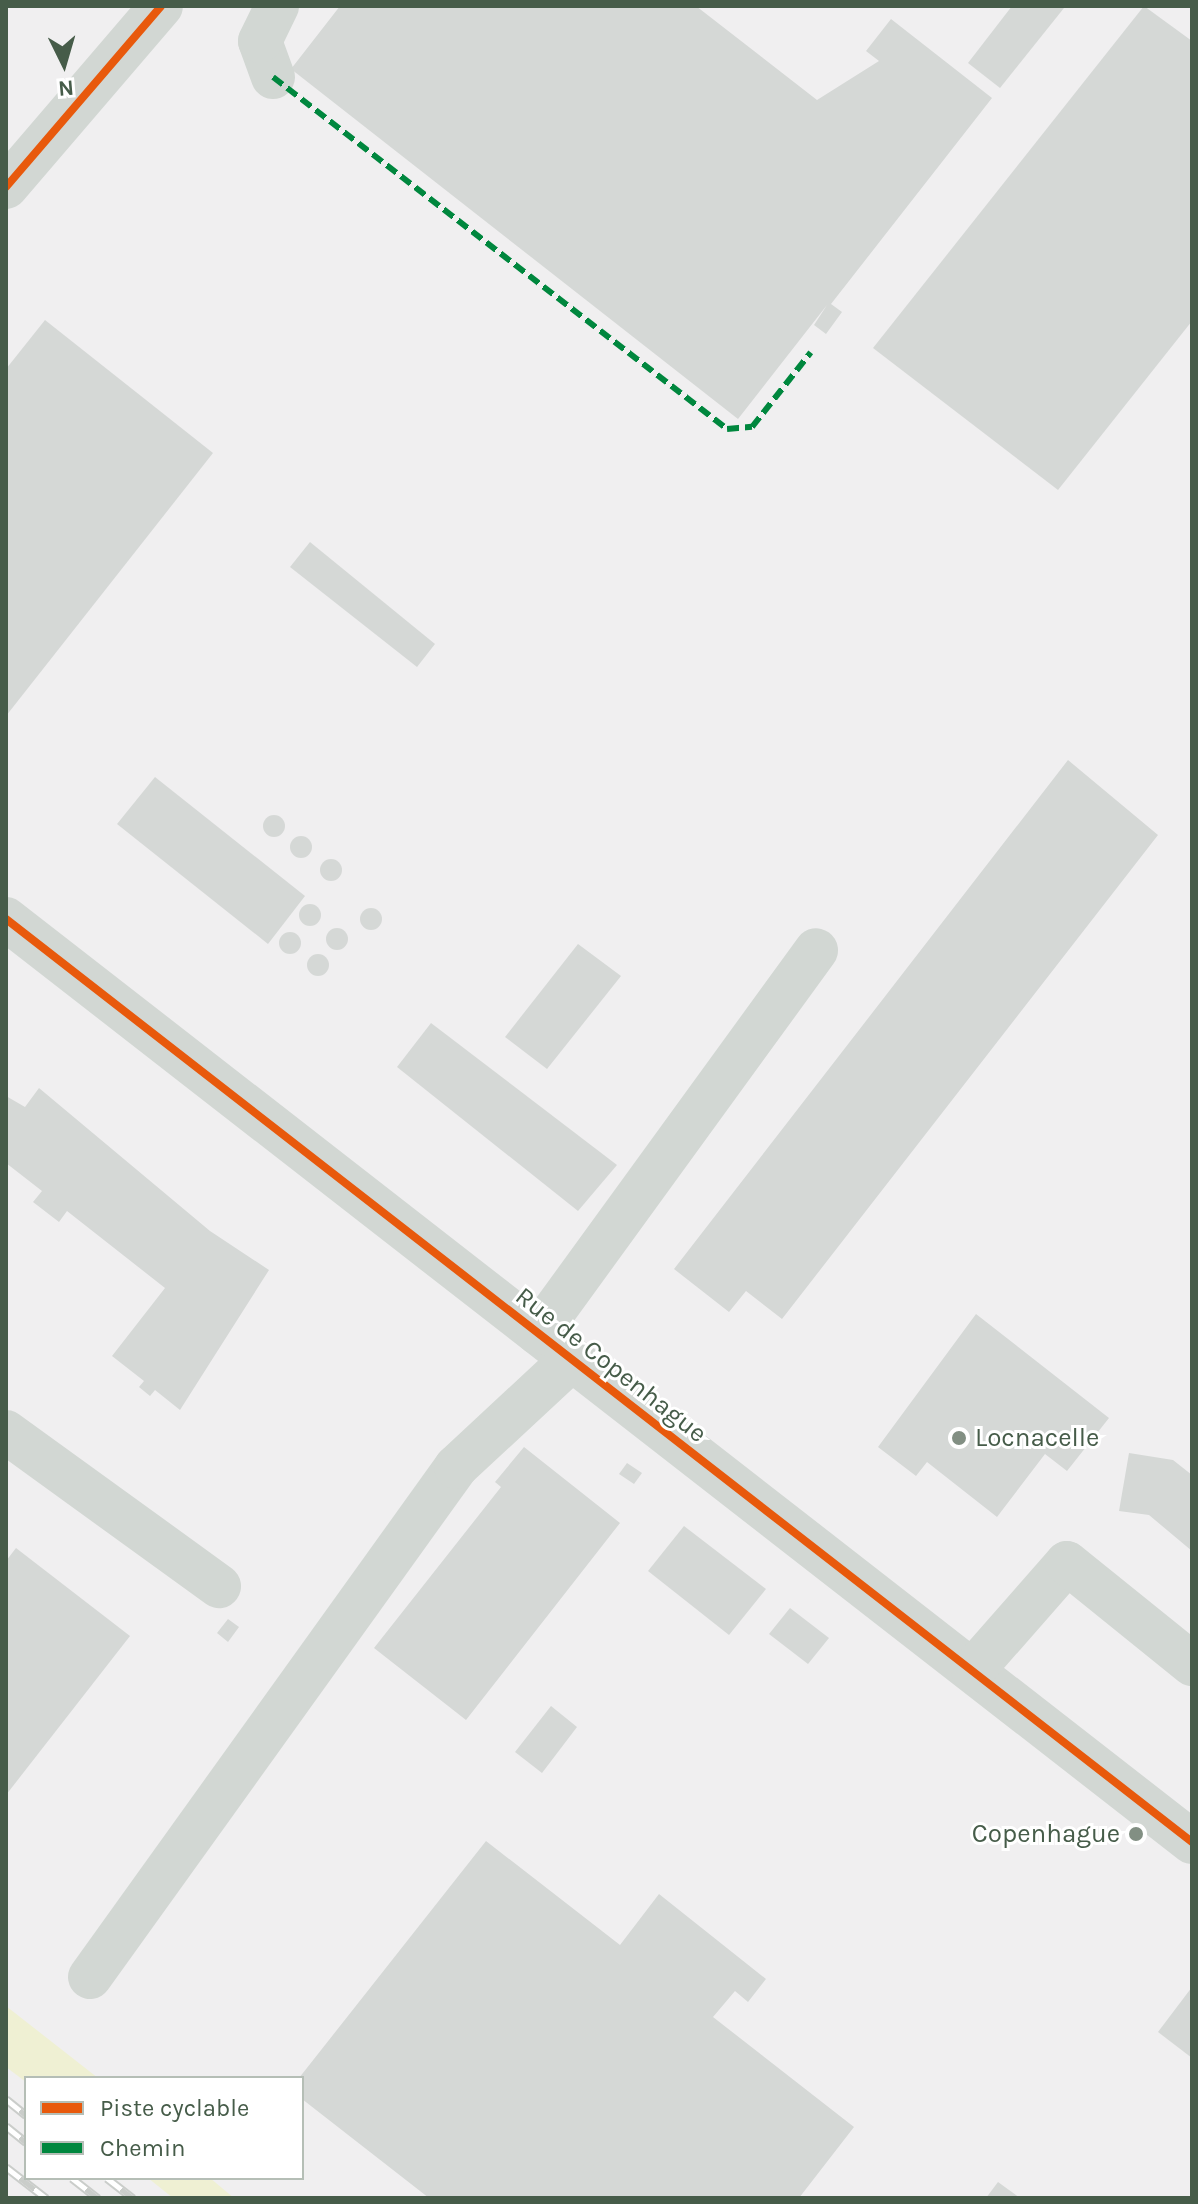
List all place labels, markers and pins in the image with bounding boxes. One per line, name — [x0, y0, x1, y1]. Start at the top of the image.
place label: Locnacelle — [975, 1422, 1099, 1454]
marker: Locnacelle — [950, 1429, 968, 1447]
place label: Copenhague — [972, 1818, 1120, 1850]
marker: Copenhague — [1127, 1825, 1145, 1843]

